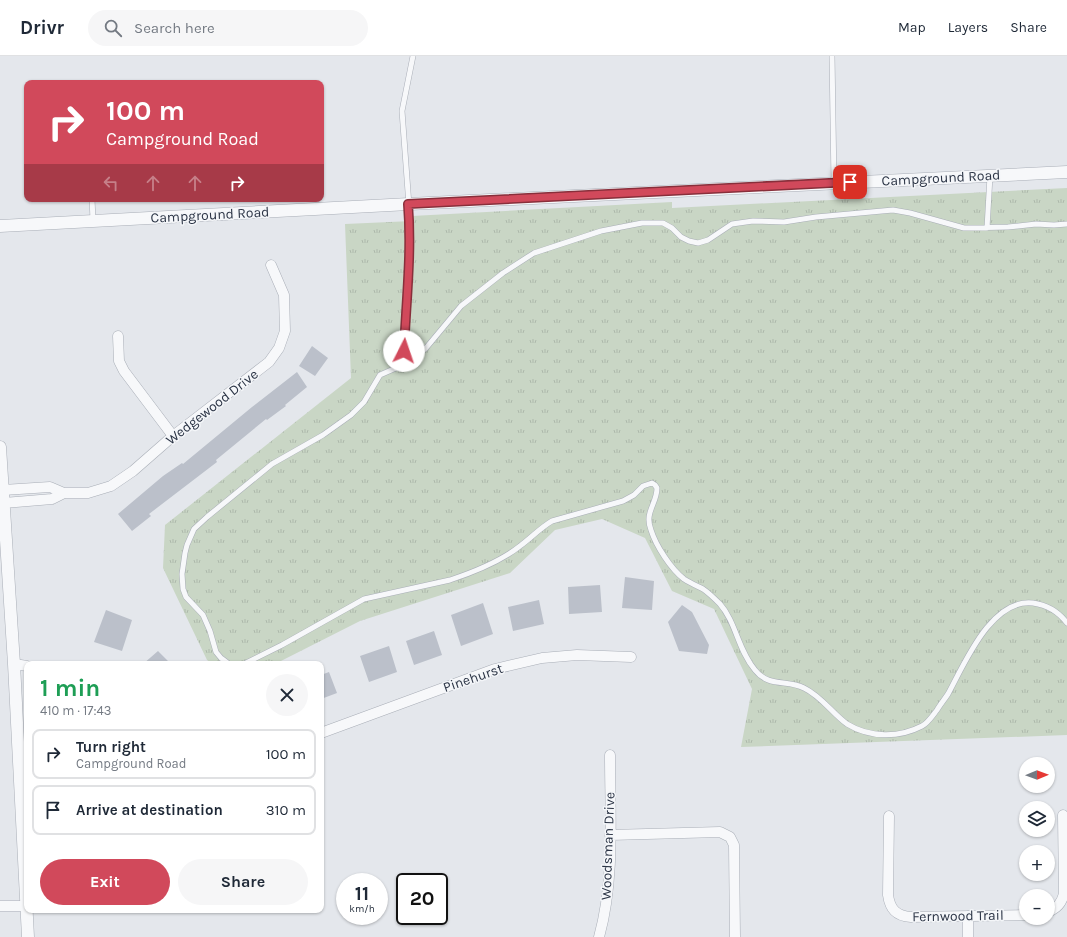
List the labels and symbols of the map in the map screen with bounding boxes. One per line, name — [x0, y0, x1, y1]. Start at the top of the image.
pin — [833, 165, 867, 199]
street label: Campground Road — [881, 166, 1001, 190]
street label: Campground Road — [150, 203, 270, 227]
position arrow — [383, 330, 425, 372]
street label: Wedgewood Drive — [162, 366, 262, 448]
street label: Pinehurst — [441, 660, 505, 696]
north arrow — [1019, 757, 1055, 793]
street label: Woodsman Drive — [598, 792, 618, 900]
speed limit sign: 20 — [396, 873, 448, 925]
street label: Fernwood Trail — [912, 907, 1004, 925]

